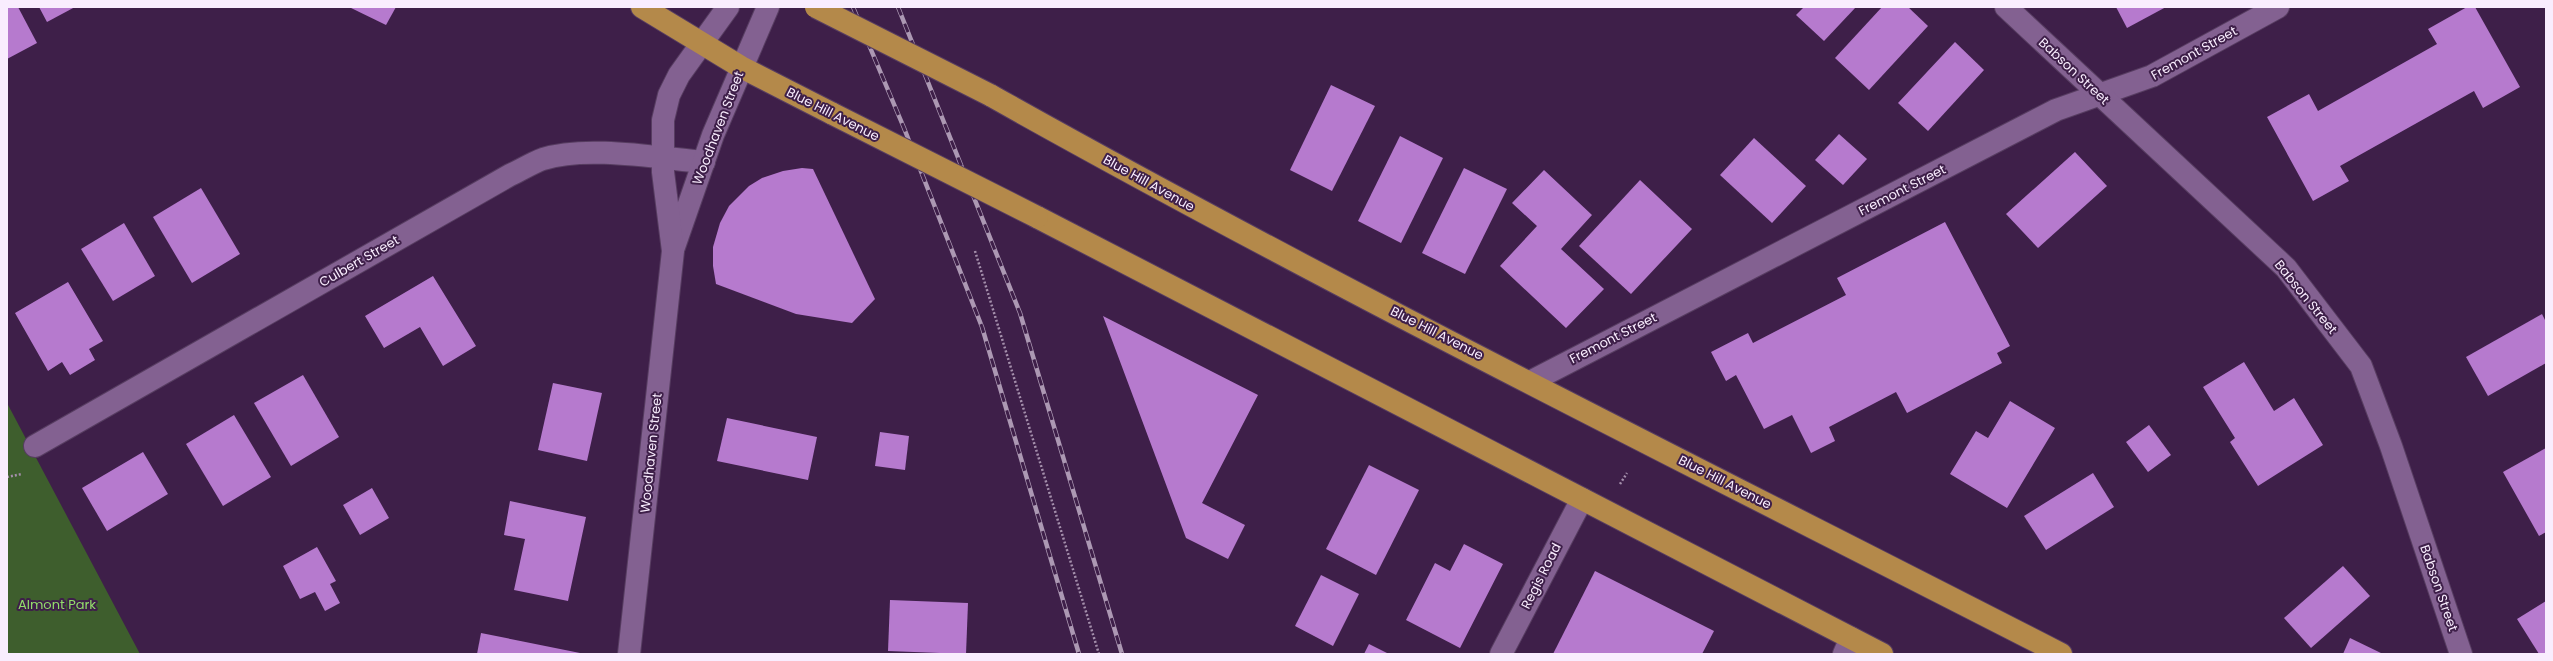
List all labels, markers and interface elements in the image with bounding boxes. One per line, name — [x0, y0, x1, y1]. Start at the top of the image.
street label: Fremont Street — [2148, 21, 2241, 85]
street label: Babson Street — [2034, 33, 2114, 109]
street label: Woodhaven Street — [688, 68, 749, 188]
street label: Blue Hill Avenue — [783, 82, 883, 146]
street label: Blue Hill Avenue — [1100, 150, 1198, 216]
street label: Fremont Street — [1855, 160, 1949, 220]
street label: Culbert Street — [315, 230, 403, 292]
street label: Babson Street — [2270, 256, 2342, 338]
street label: Blue Hill Avenue — [1387, 301, 1487, 365]
street label: Fremont Street — [1566, 308, 1660, 368]
street label: Woodhaven Street — [635, 392, 667, 514]
street label: Blue Hill Avenue — [1675, 450, 1775, 514]
street label: Regis Road — [1516, 540, 1566, 612]
street label: Babson Street — [2415, 542, 2463, 634]
park label: Almont Park — [18, 595, 96, 614]

